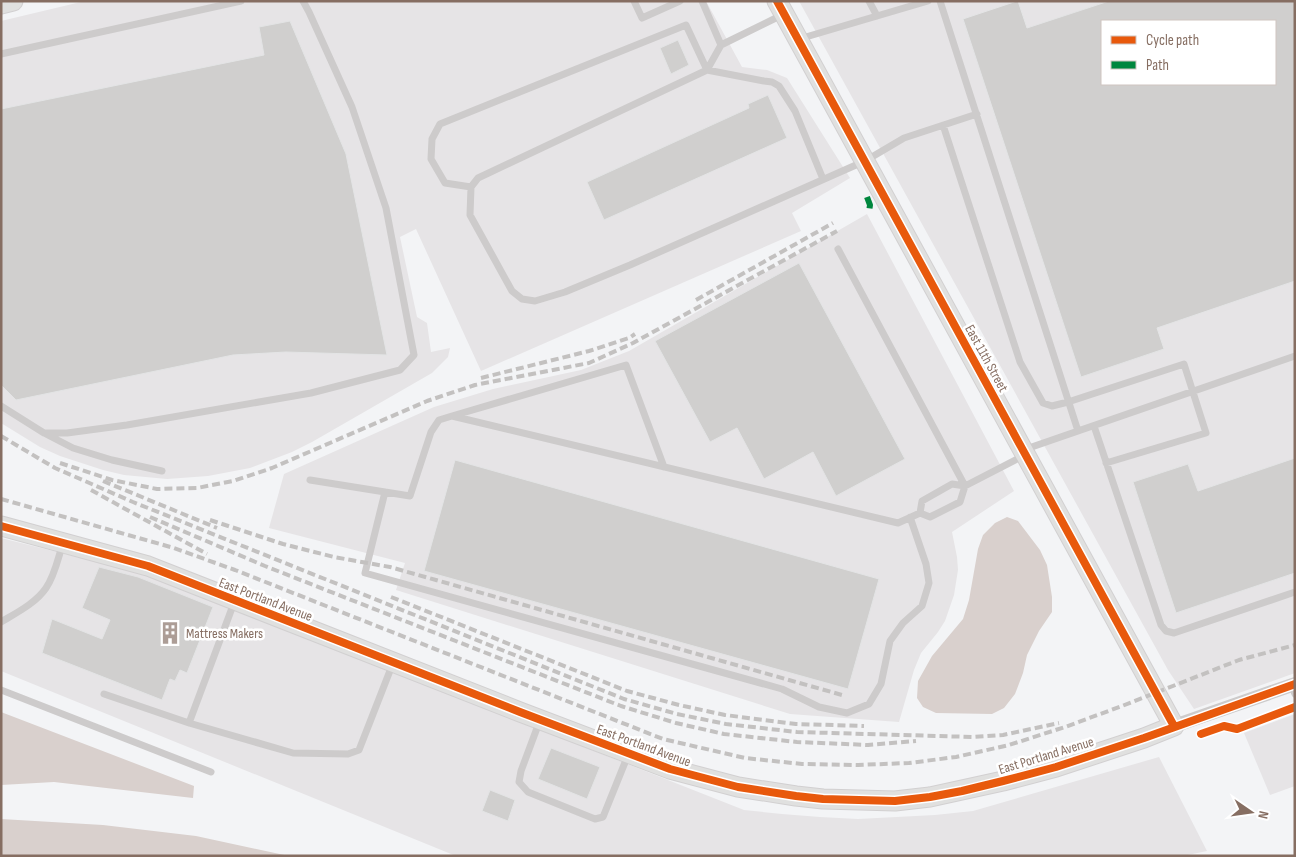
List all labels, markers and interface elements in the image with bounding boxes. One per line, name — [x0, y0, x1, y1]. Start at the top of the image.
legend — [1101, 20, 1276, 85]
text: Cycle path — [1146, 31, 1199, 50]
text: Path — [1146, 56, 1169, 75]
street label: East 11th Street — [961, 322, 1012, 395]
street label: East Portland Avenue — [217, 574, 315, 625]
building icon: Mattress Makers — [157, 620, 183, 646]
place label: Mattress Makers — [186, 625, 263, 642]
street label: East Portland Avenue — [594, 721, 693, 770]
street label: East Portland Avenue — [996, 733, 1096, 778]
north arrow — [1226, 787, 1276, 837]
text: N — [1254, 809, 1272, 820]

